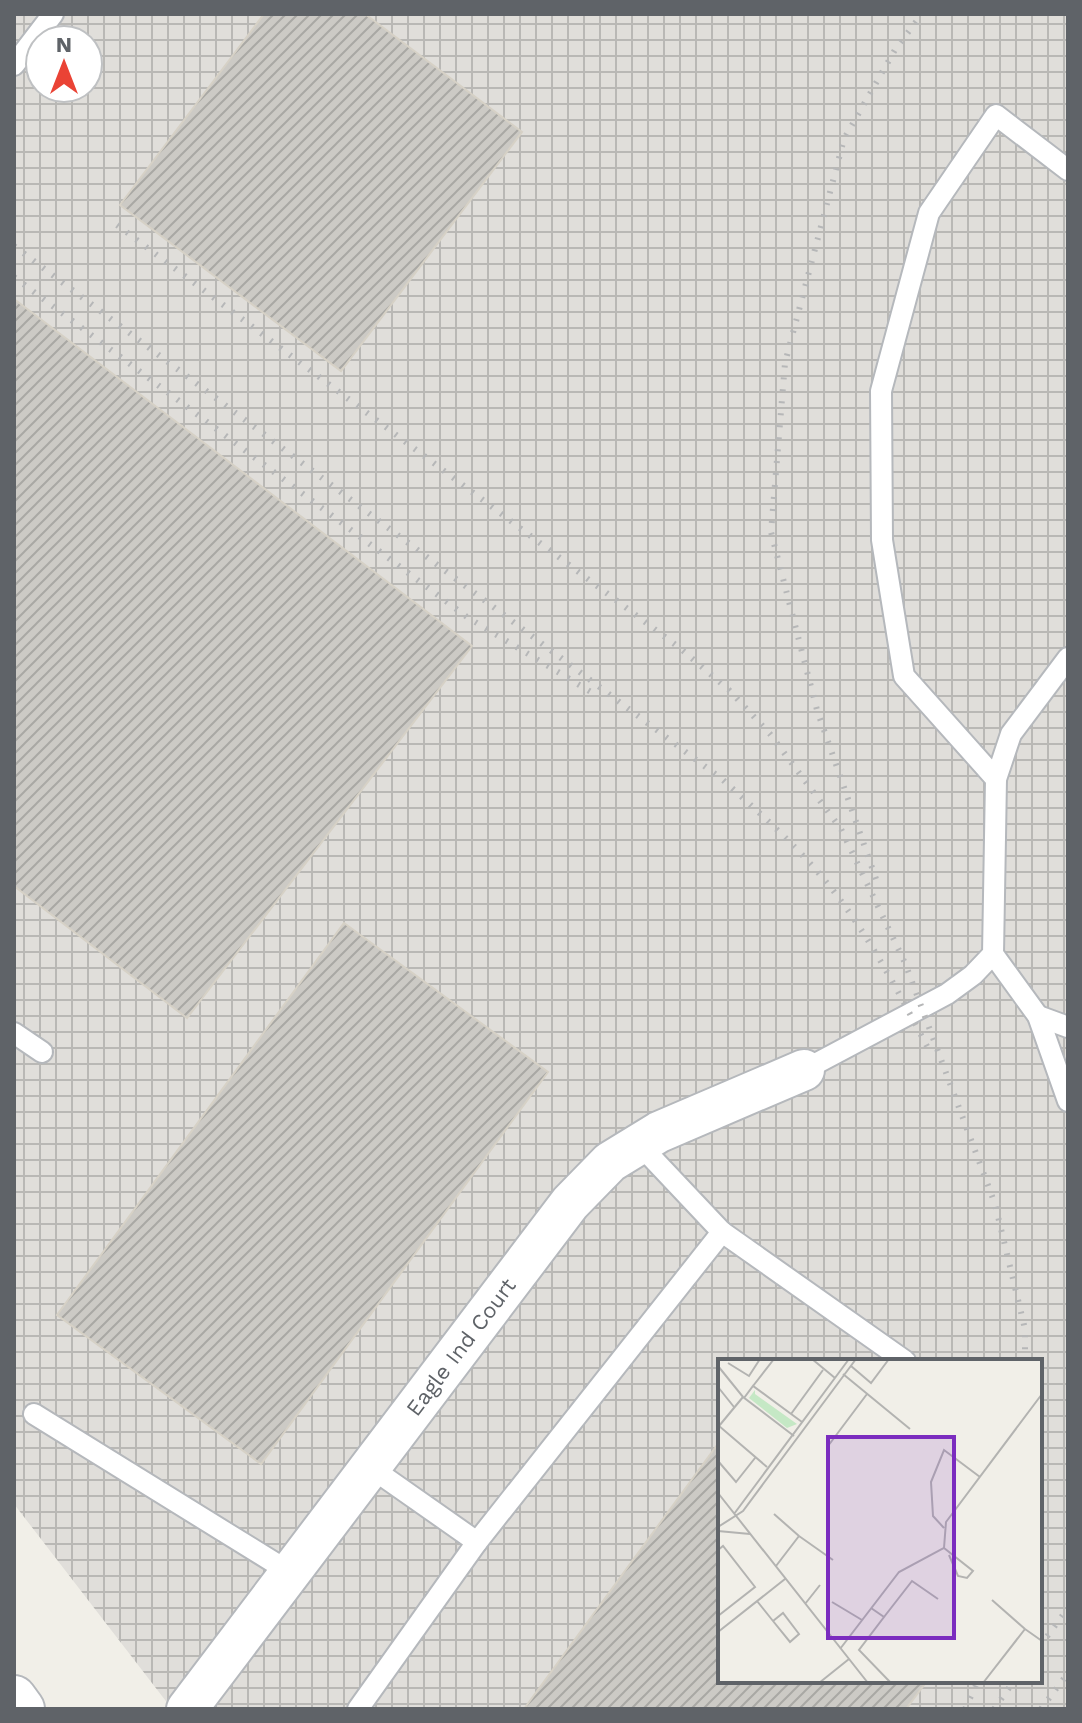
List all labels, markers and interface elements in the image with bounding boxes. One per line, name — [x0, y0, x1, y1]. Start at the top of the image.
north arrow — [24, 24, 104, 104]
text: N — [56, 32, 72, 57]
street label: Eagle Ind Court — [401, 1273, 521, 1421]
inset map — [718, 1359, 1042, 1683]

